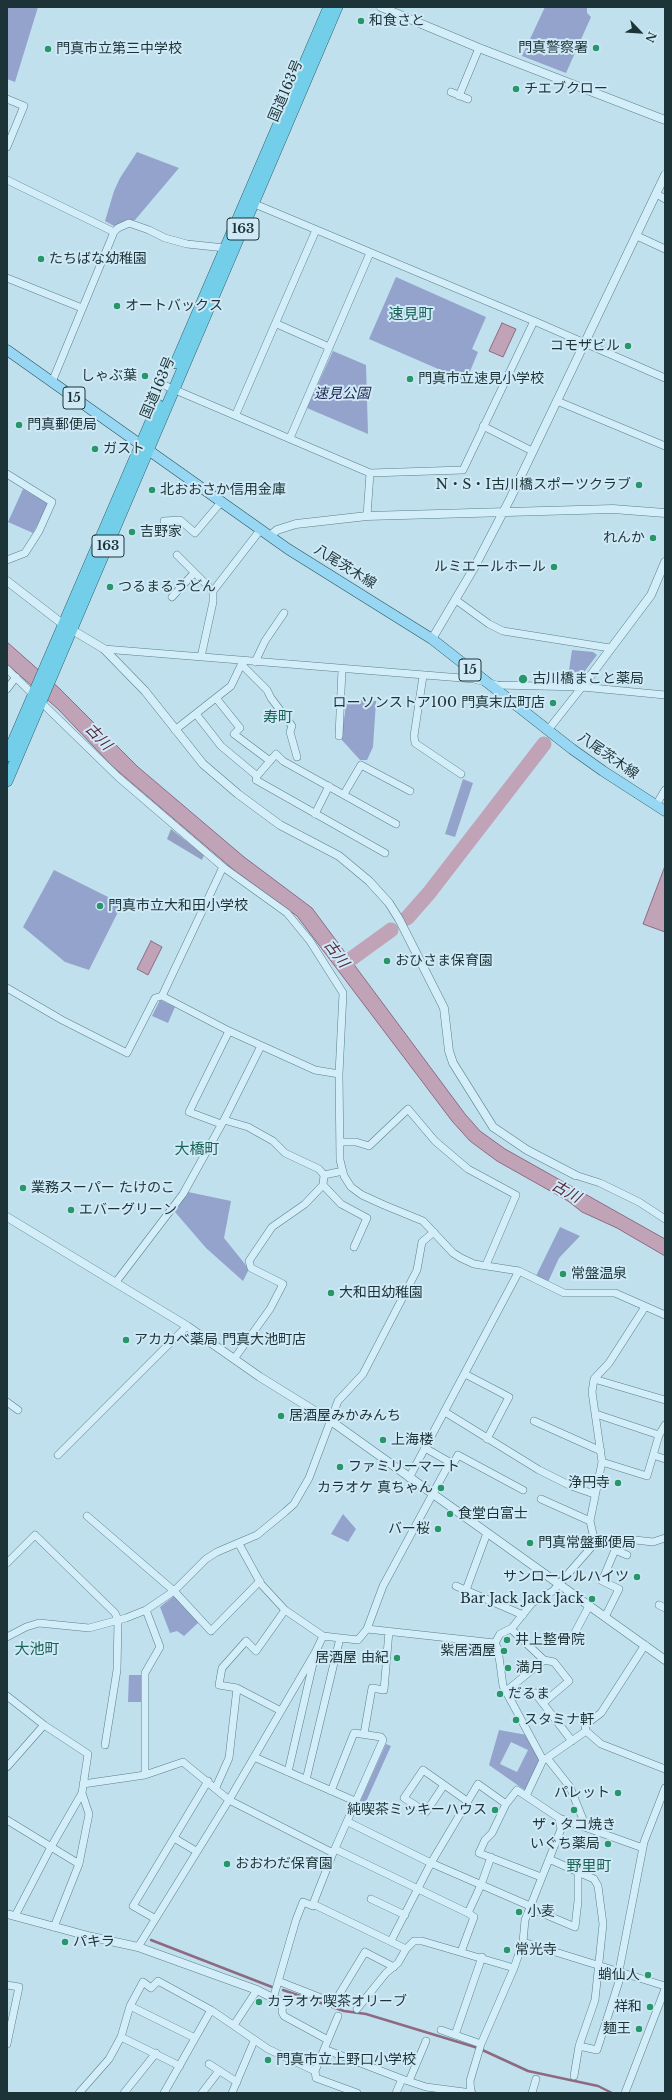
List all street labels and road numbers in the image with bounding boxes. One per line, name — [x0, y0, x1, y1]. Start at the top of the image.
street label: 国道163号 — [265, 57, 307, 125]
road number: 163 — [227, 218, 259, 240]
street label: 国道163号 — [137, 354, 179, 422]
road number: 15 — [63, 387, 85, 409]
road number: 163 — [92, 535, 124, 557]
street label: 八尾茨木線 — [311, 541, 379, 593]
road number: 15 — [459, 659, 481, 681]
street label: 八尾茨木線 — [575, 729, 641, 783]

